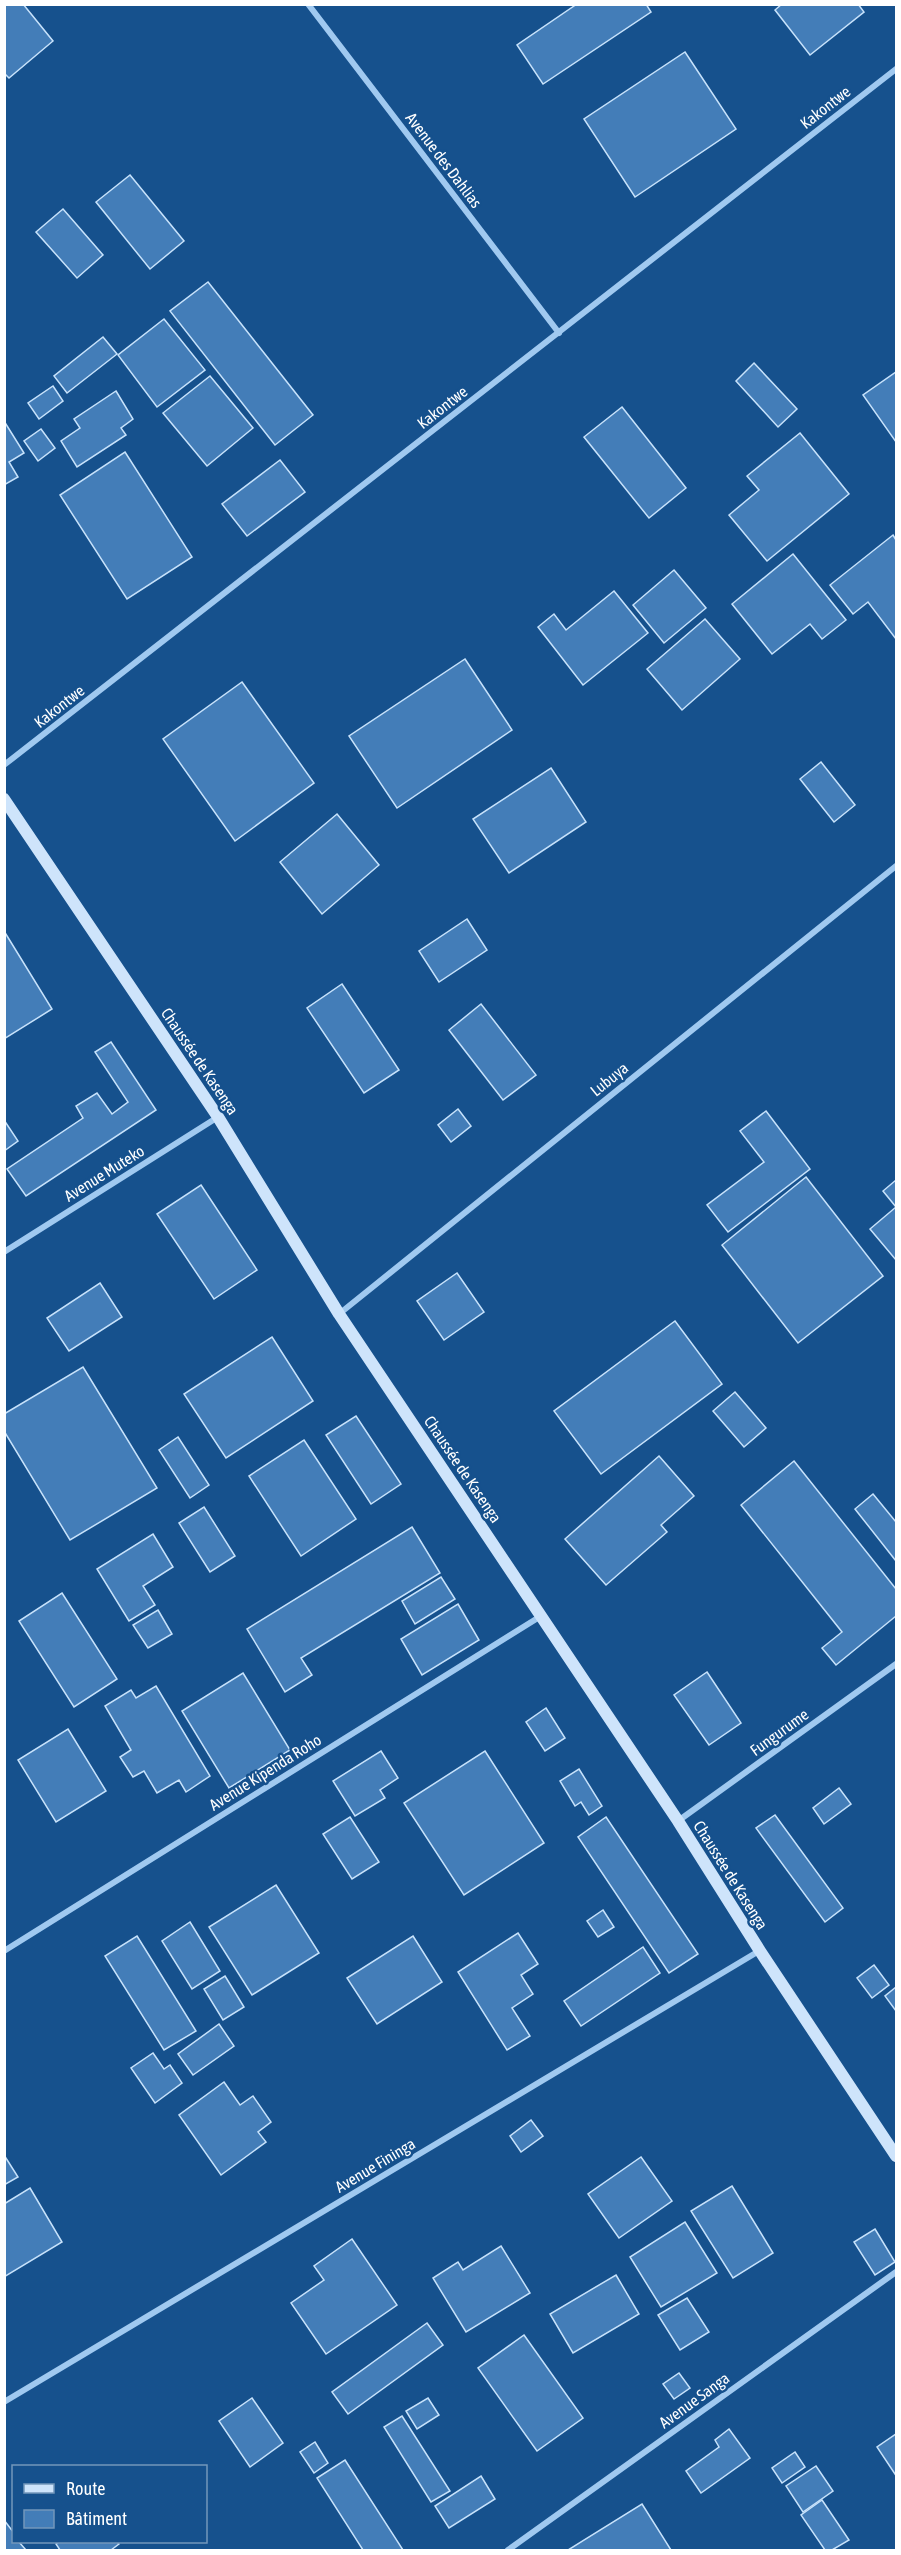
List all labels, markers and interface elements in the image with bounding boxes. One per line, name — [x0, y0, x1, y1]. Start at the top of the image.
street label: Kakontwe — [797, 82, 853, 132]
street label: Avenue des Dahlias — [402, 109, 486, 211]
street label: Kakontwe — [414, 382, 470, 432]
street label: Kakontwe — [31, 681, 87, 731]
street label: Chaussée de Kasenga — [157, 1004, 242, 1118]
street label: Lubuya — [587, 1058, 632, 1100]
street label: Avenue Muteko — [61, 1141, 147, 1205]
street label: Chaussée de Kasenga — [420, 1412, 505, 1526]
street label: Fungurume — [746, 1705, 812, 1760]
street label: Avenue Kipenda Roho — [206, 1730, 325, 1815]
street label: Chaussée de Kasenga — [689, 1817, 772, 1933]
street label: Avenue Fininga — [332, 2134, 419, 2197]
street label: Avenue Sanga — [655, 2369, 733, 2432]
legend — [12, 2465, 207, 2543]
text: Route — [66, 2478, 105, 2499]
text: Bâtiment — [66, 2508, 127, 2529]

